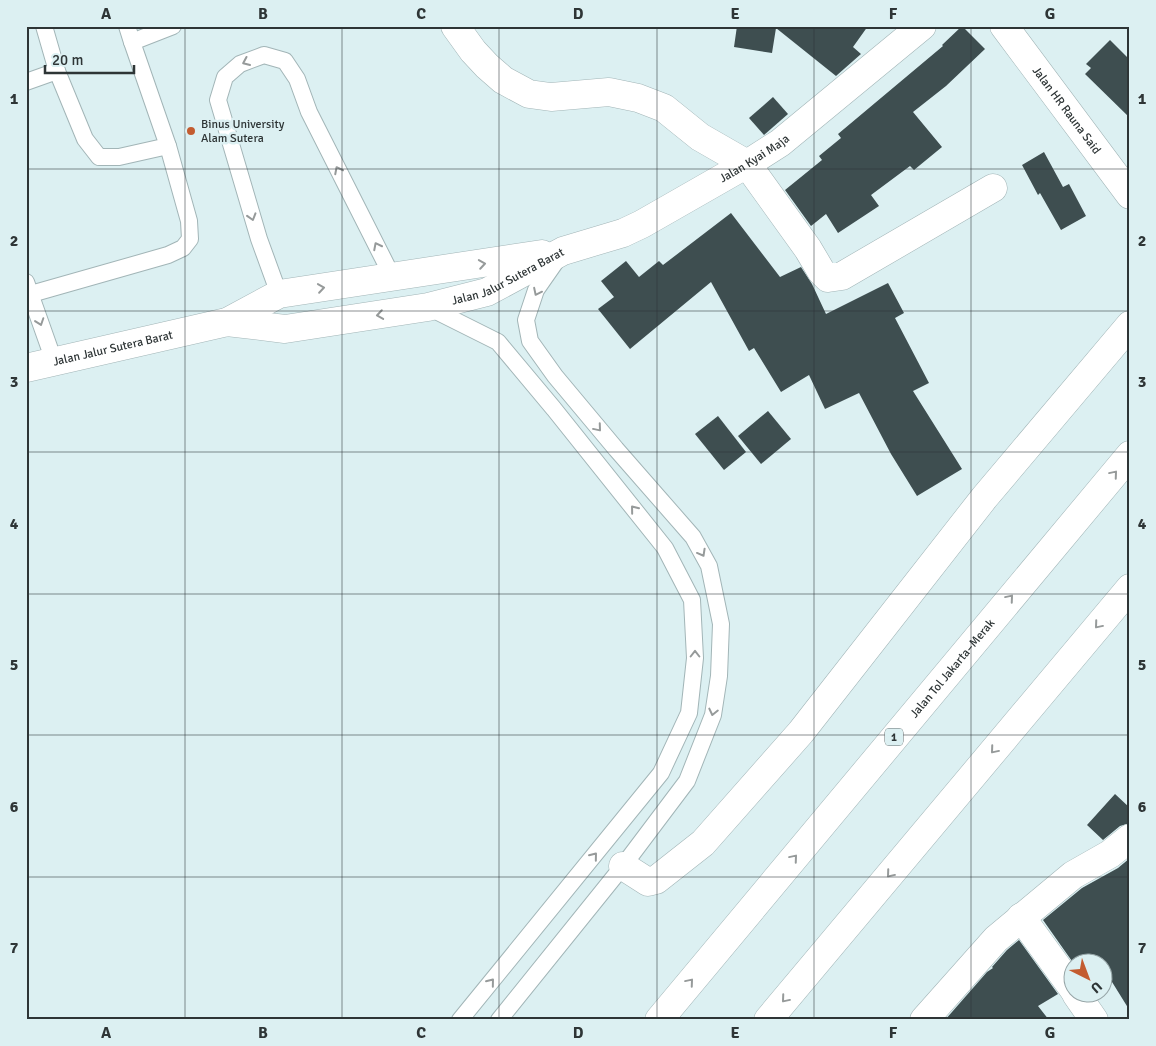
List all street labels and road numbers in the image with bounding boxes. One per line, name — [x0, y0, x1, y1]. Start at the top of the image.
street label: Jalan HR Rauna Said — [1029, 63, 1104, 157]
street label: Jalan Kyai Maja — [717, 131, 792, 186]
street label: Jalan Jalur Sutera Barat — [450, 244, 566, 308]
street label: Jalan Jalur Sutera Barat — [51, 327, 174, 369]
street label: Jalan Tol Jakarta–Merak — [907, 616, 998, 721]
road number: 1 — [885, 729, 903, 746]

